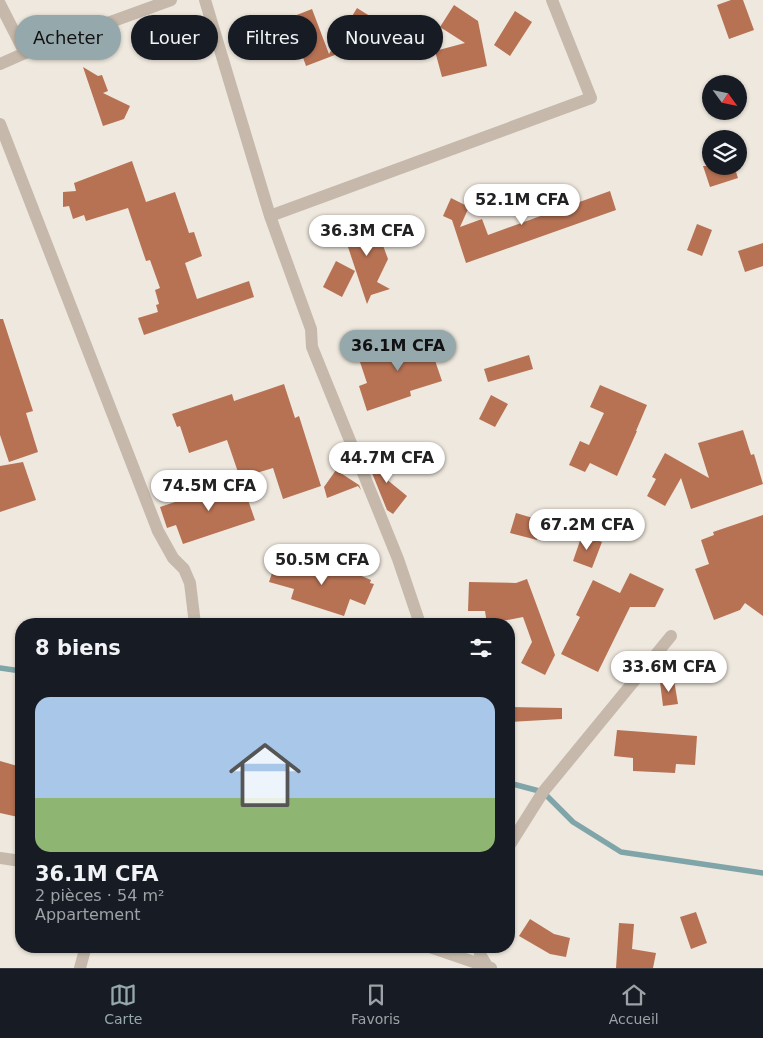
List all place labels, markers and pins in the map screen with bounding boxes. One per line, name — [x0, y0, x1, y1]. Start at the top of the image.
pin: 52.1M CFA — [465, 184, 579, 226]
pin: 36.3M CFA — [310, 214, 424, 257]
pin: 36.1M CFA — [341, 330, 455, 372]
pin: 44.7M CFA — [330, 442, 444, 484]
pin: 74.5M CFA — [152, 470, 266, 512]
pin: 67.2M CFA — [530, 508, 644, 551]
pin: 50.5M CFA — [265, 544, 379, 586]
pin: 33.6M CFA — [612, 650, 726, 693]

